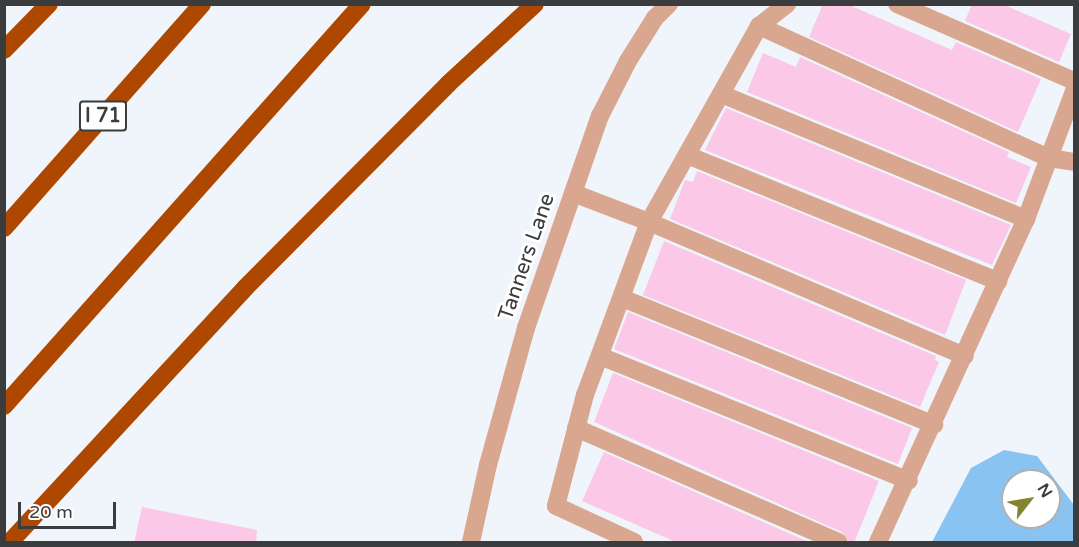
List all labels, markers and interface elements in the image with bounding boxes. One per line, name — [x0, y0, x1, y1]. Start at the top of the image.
road number: I 71 — [78, 99, 128, 133]
street label: Tanners Lane — [494, 190, 560, 324]
north arrow — [1001, 469, 1061, 529]
text: N — [1033, 480, 1057, 501]
scale bar — [21, 490, 118, 528]
text: 20 m — [29, 501, 73, 523]

